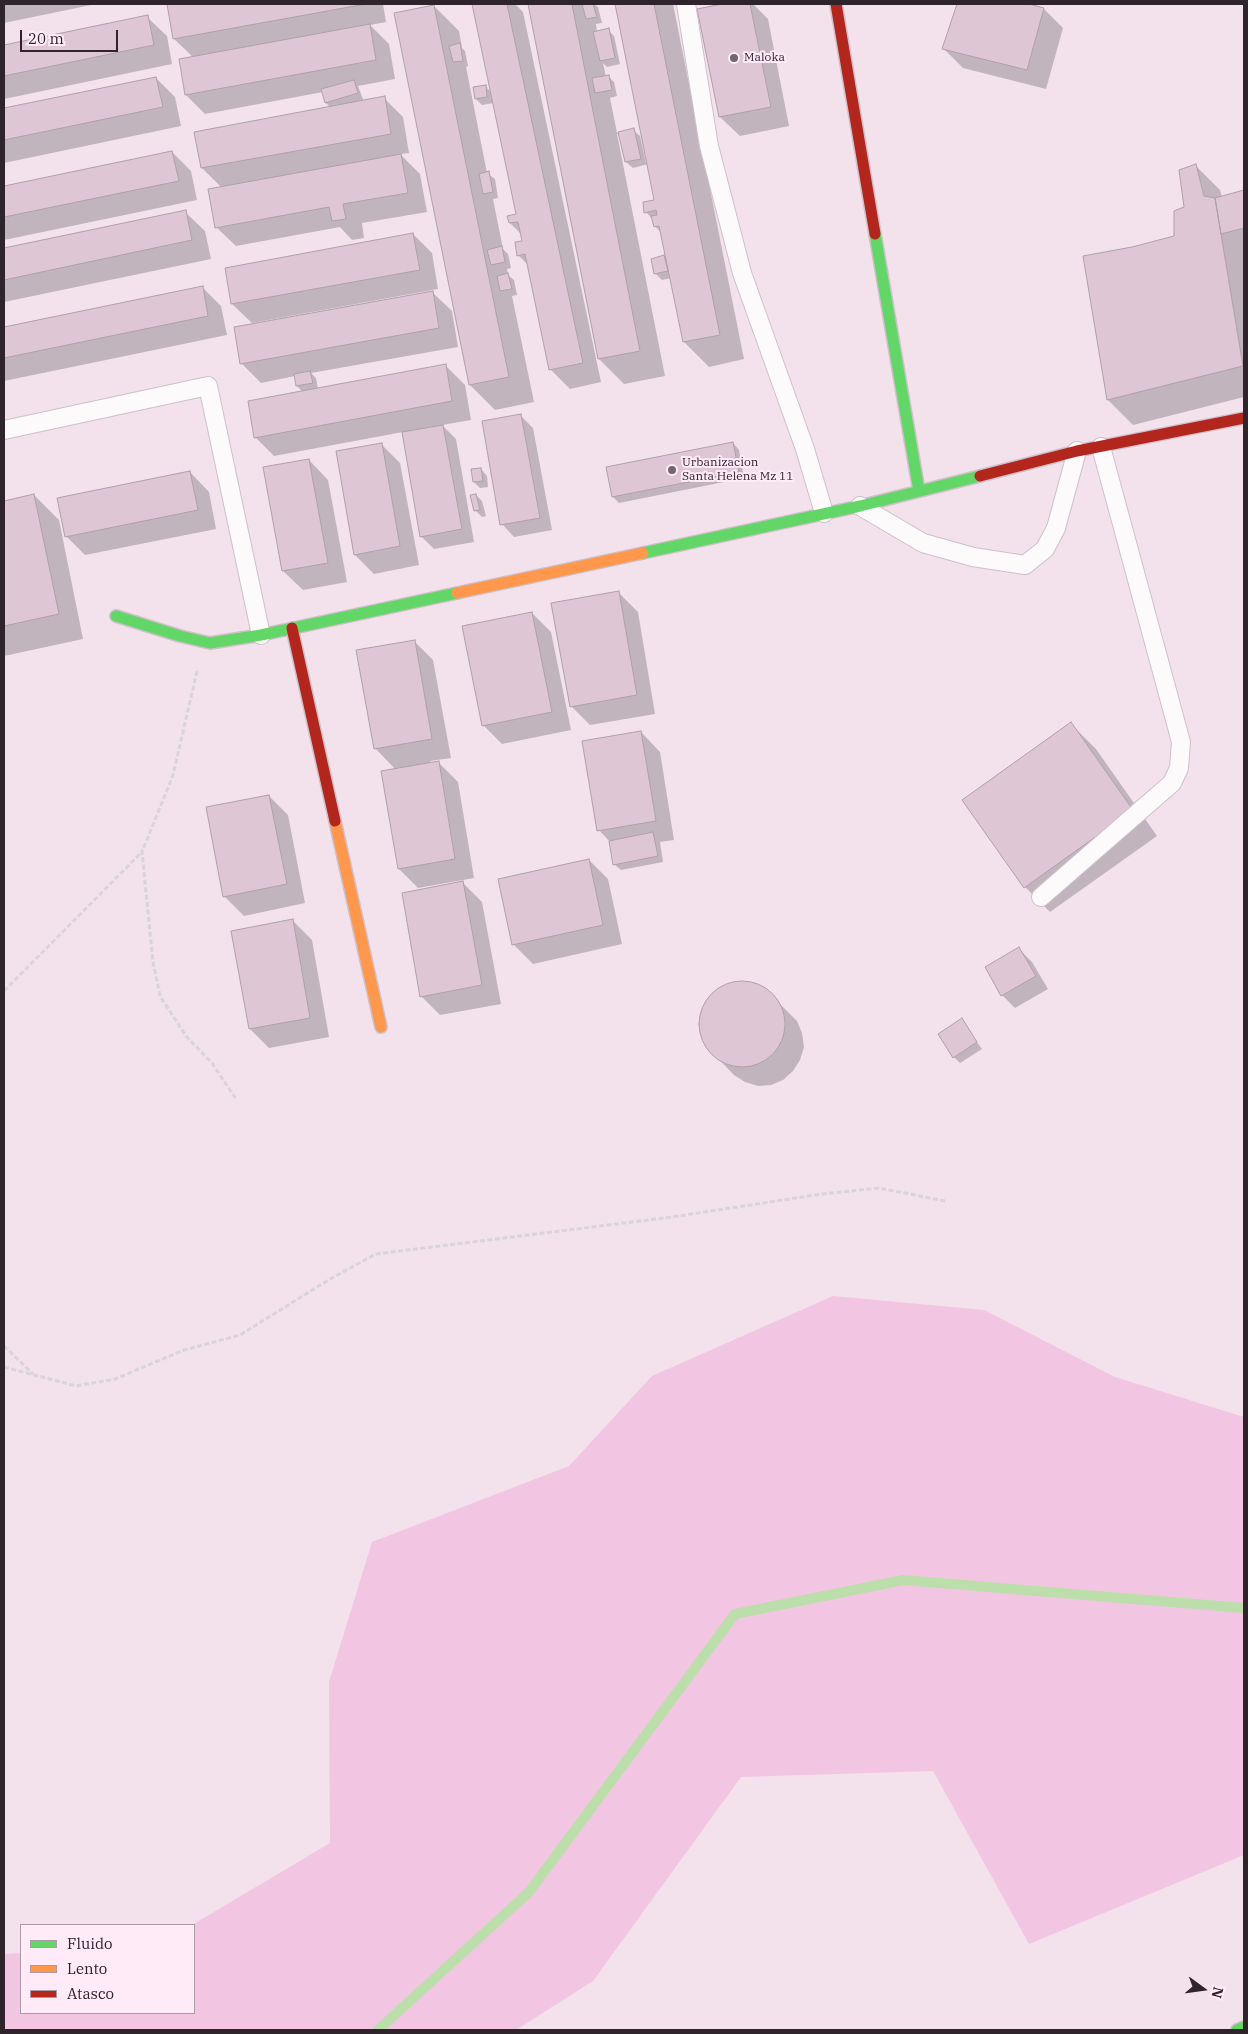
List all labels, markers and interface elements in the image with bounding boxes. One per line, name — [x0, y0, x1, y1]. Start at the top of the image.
scale bar — [22, 20, 120, 52]
text: 20 m — [28, 29, 64, 48]
place label: Maloka — [744, 51, 785, 65]
marker: Maloka — [728, 52, 740, 64]
place label: Urbanizacion Santa Helena Mz 11 — [682, 456, 794, 484]
marker: Urbanizacion Santa Helena Mz 11 — [666, 464, 678, 476]
legend — [20, 1924, 195, 2014]
text: Fluido — [67, 1934, 112, 1953]
text: Lento — [67, 1959, 107, 1978]
north arrow — [1178, 1964, 1228, 2014]
text: Atasco — [67, 1984, 114, 2003]
text: N — [1207, 1985, 1228, 2000]

